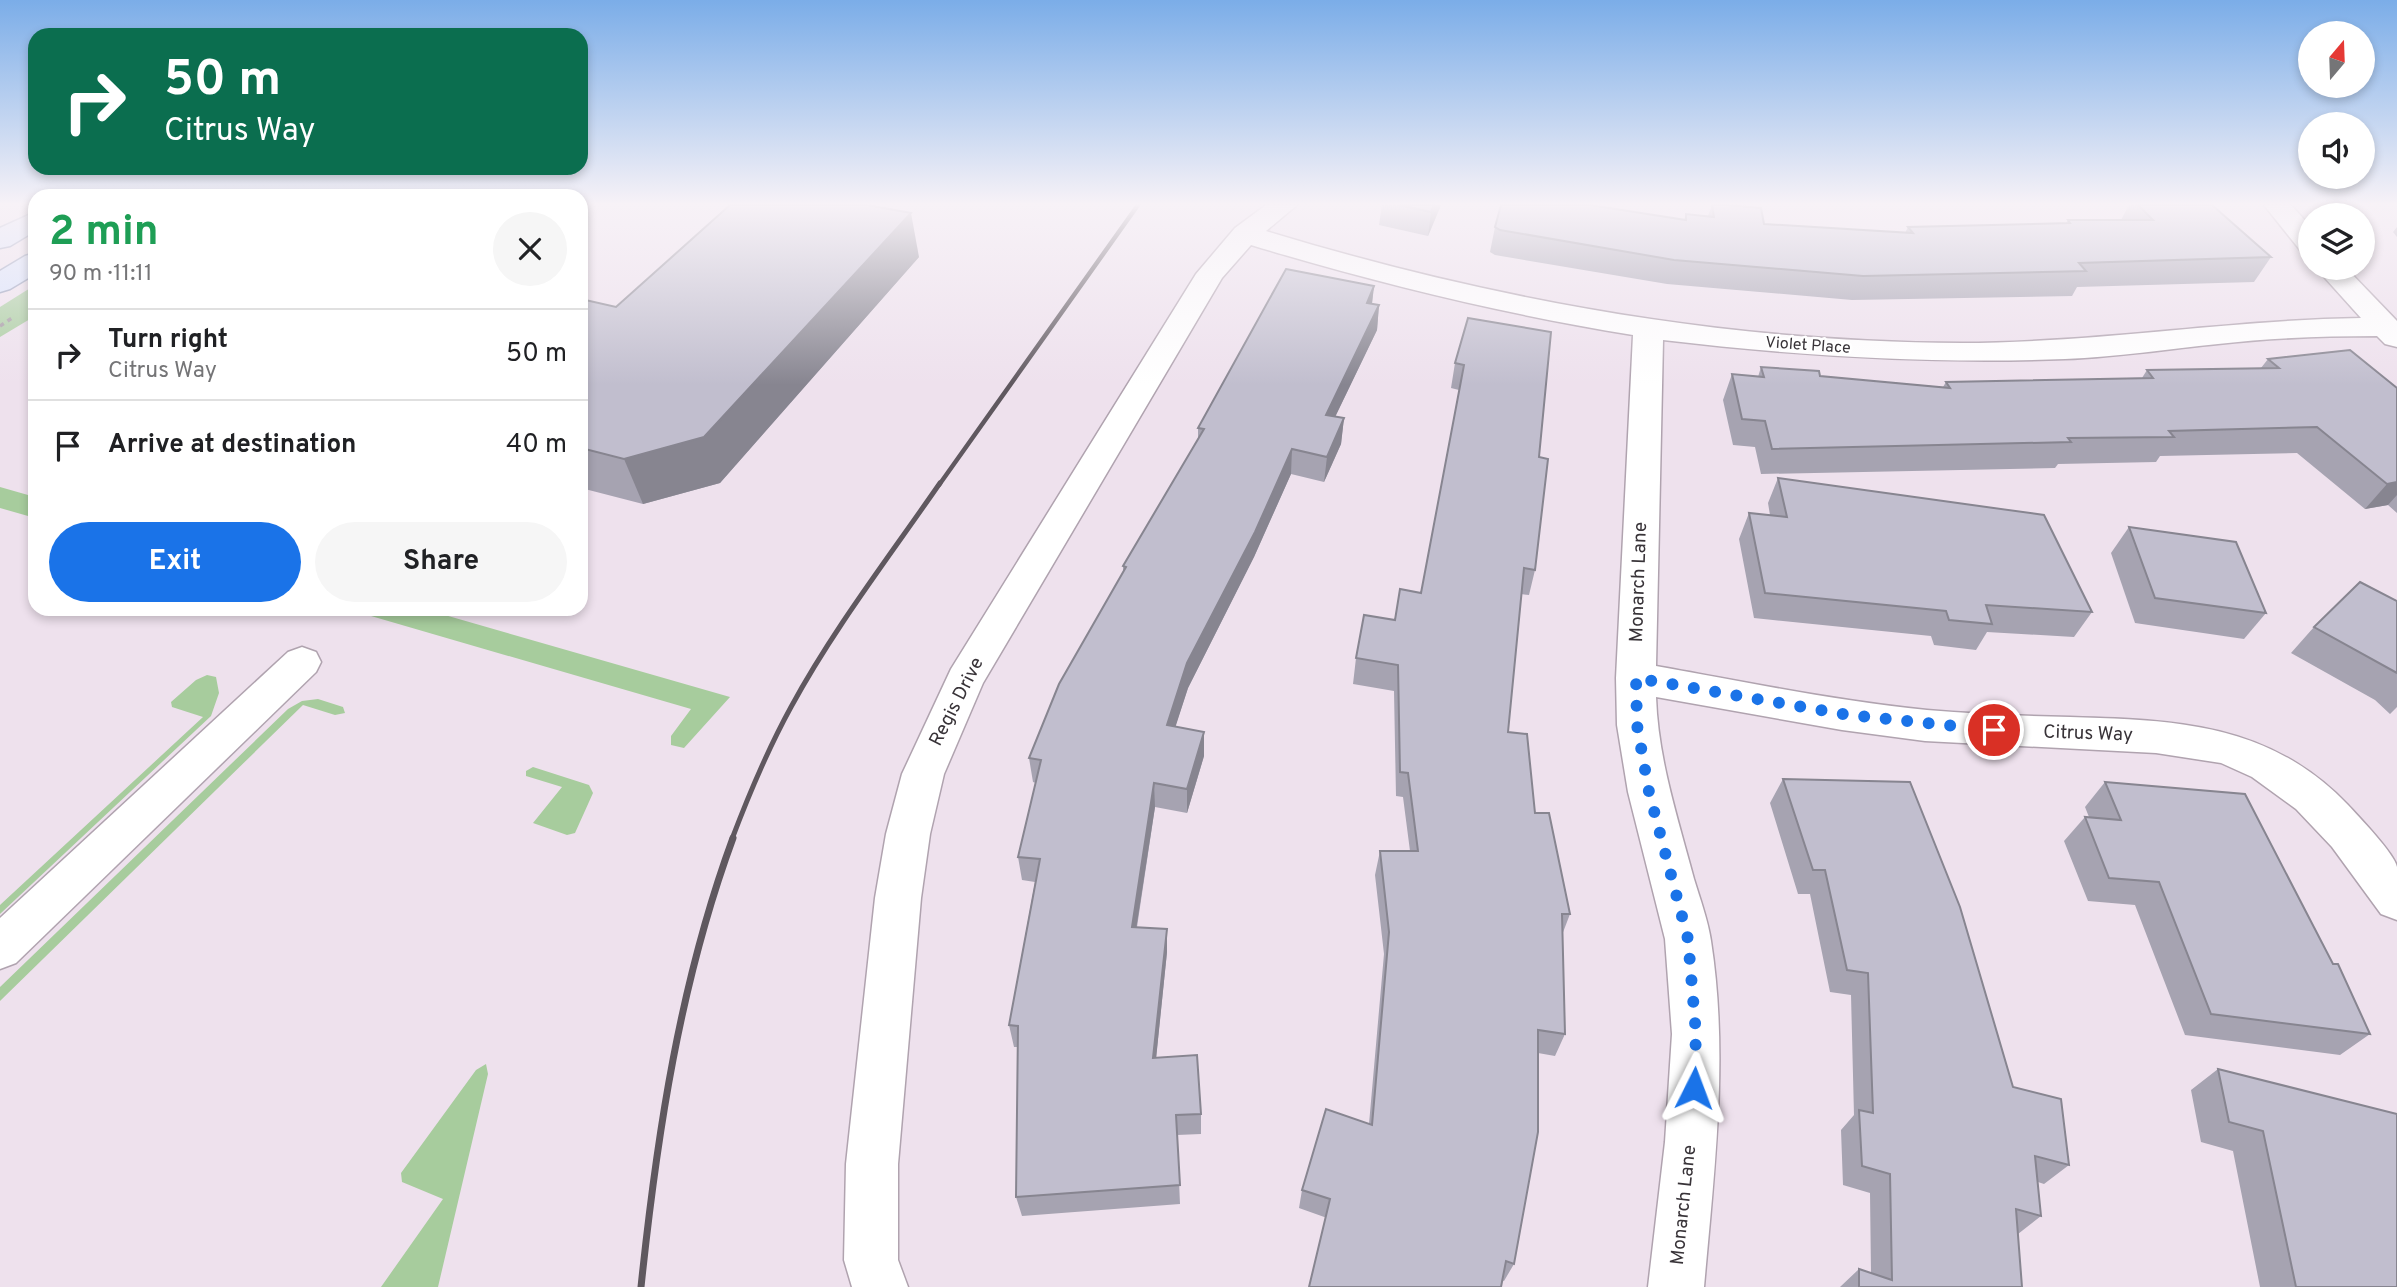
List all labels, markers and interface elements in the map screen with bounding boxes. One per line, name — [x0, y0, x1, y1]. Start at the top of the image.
north arrow — [2298, 21, 2375, 98]
map controls — [2298, 21, 2375, 280]
text: 50 m — [164, 51, 281, 113]
icon: right — [49, 56, 140, 147]
text: Citrus Way — [164, 112, 315, 152]
button: sound — [2298, 112, 2375, 189]
button: layers — [2298, 203, 2375, 280]
text: 2 min — [49, 207, 159, 260]
button: close — [493, 212, 567, 286]
text: 90 m · 11:11 — [49, 260, 153, 289]
text: Turn right — [108, 324, 228, 357]
street label: Violet Place — [1765, 333, 1851, 359]
icon: right — [49, 336, 87, 374]
text: 50 m — [506, 338, 567, 371]
text: Citrus Way — [108, 357, 217, 386]
icon: arrive — [49, 427, 87, 465]
text: Arrive at destination — [108, 429, 356, 462]
text: 40 m — [506, 429, 567, 462]
street label: Monarch Lane — [1625, 521, 1653, 643]
button: Exit — [49, 522, 301, 602]
button: Share — [315, 522, 567, 602]
street label: Regis Drive — [924, 653, 990, 751]
pin — [1964, 700, 2024, 760]
icon: arrive — [1975, 711, 2013, 749]
street label: Citrus Way — [2043, 720, 2133, 748]
position arrow — [1657, 1051, 1731, 1125]
street label: Monarch Lane — [1666, 1144, 1702, 1266]

